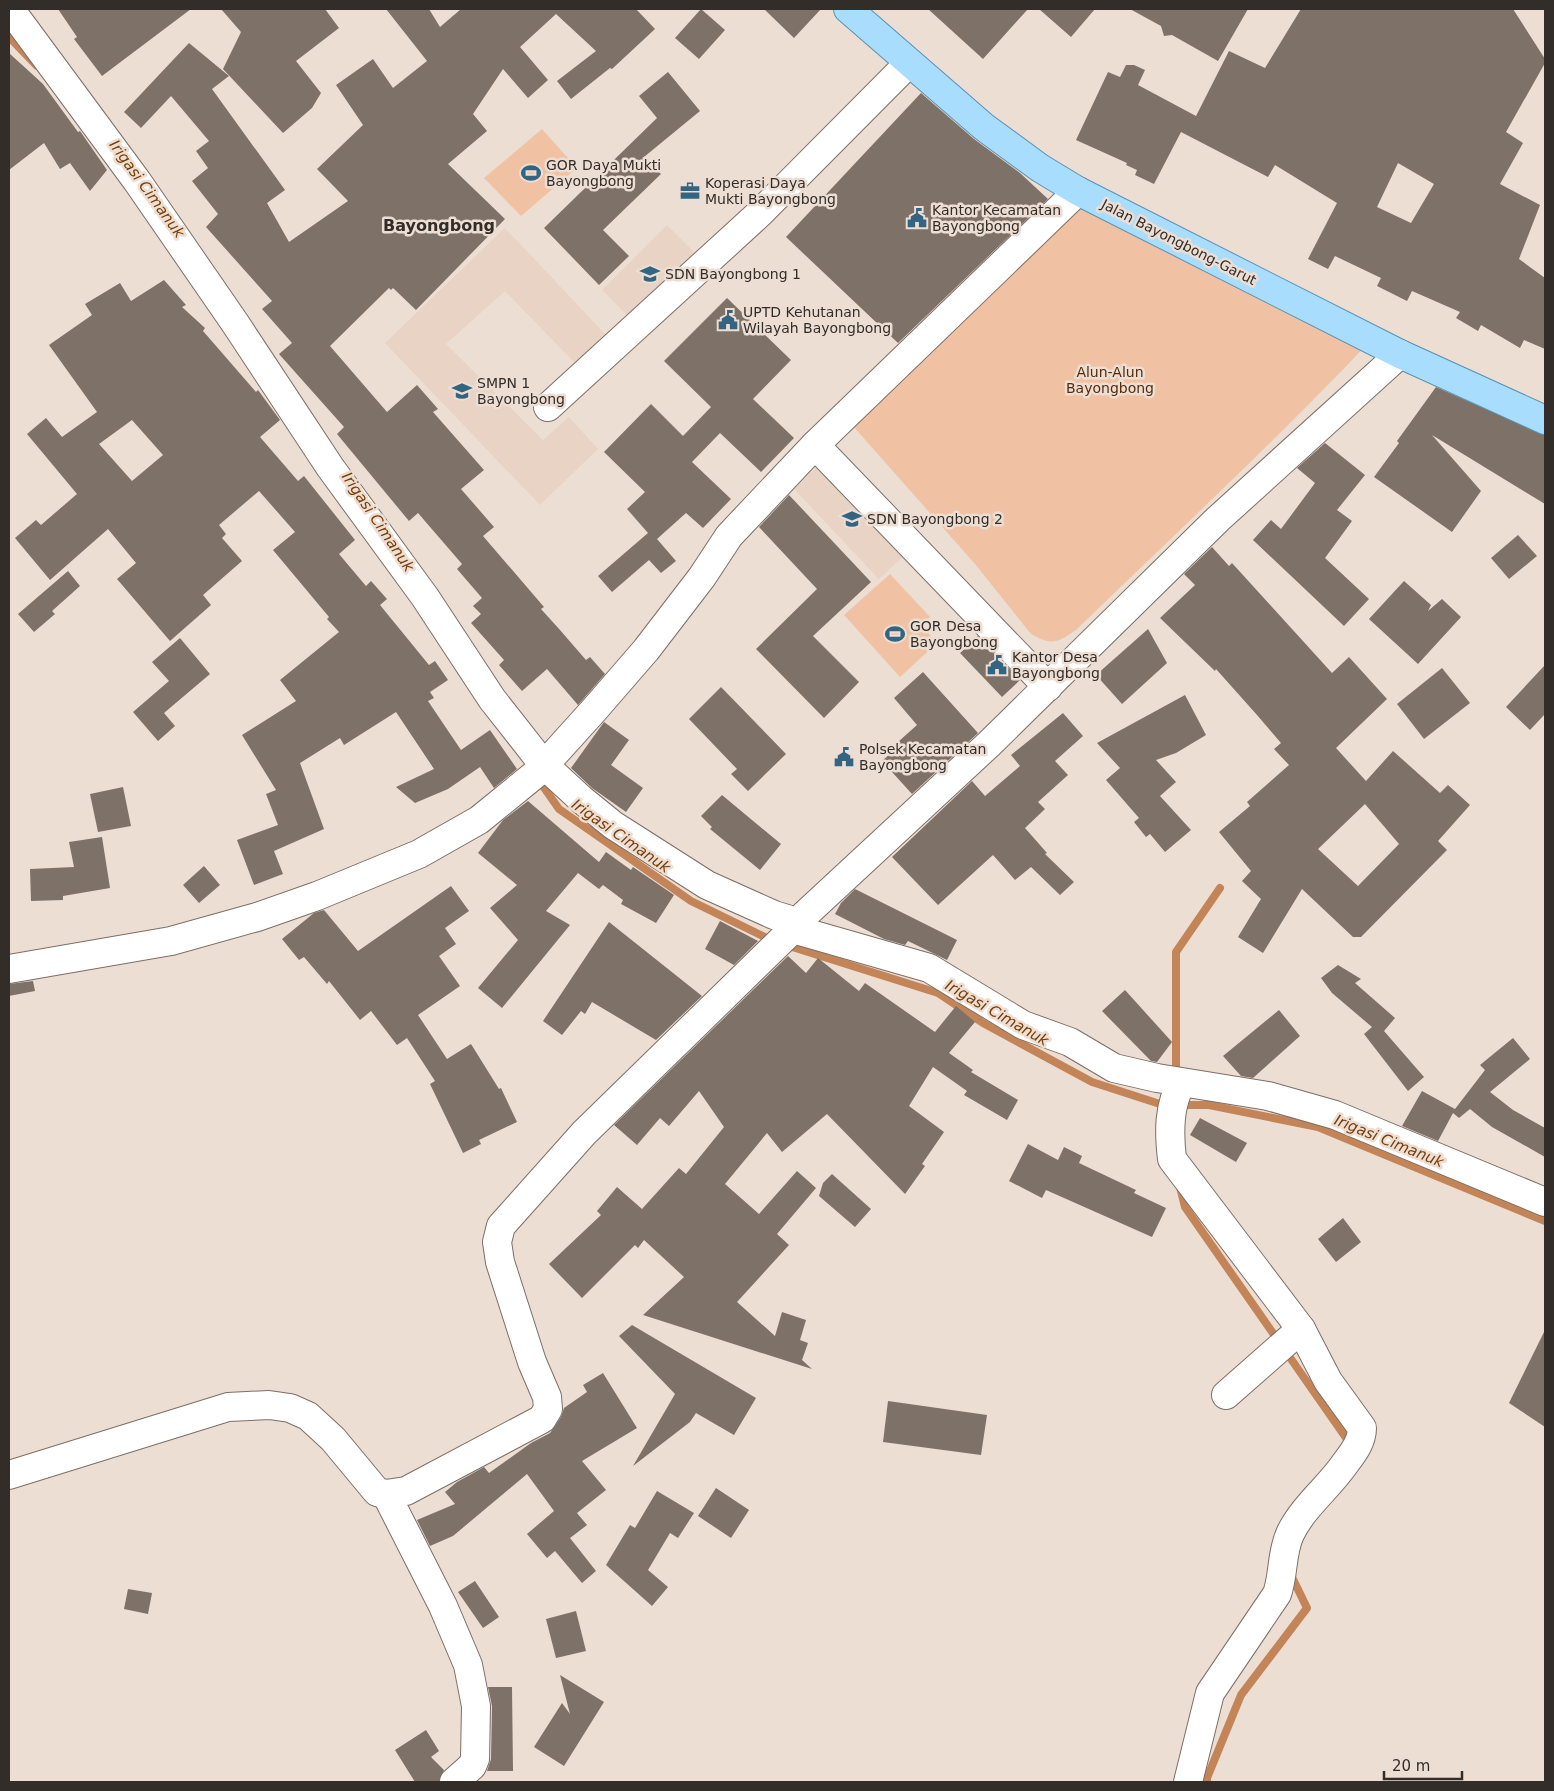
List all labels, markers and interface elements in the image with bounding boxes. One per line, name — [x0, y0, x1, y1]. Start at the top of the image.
water label: Irigasi Cimanuk — [106, 137, 189, 242]
place label: GOR Daya Mukti Bayongbong — [546, 157, 661, 189]
sports icon: GOR Daya Mukti Bayongbong — [520, 162, 542, 184]
place label: Koperasi Daya Mukti Bayongbong — [705, 175, 836, 207]
office icon: Koperasi Daya Mukti Bayongbong — [679, 180, 701, 202]
street label: Jalan Bayongbong-Garut — [1098, 195, 1260, 288]
place label: Kantor Kecamatan Bayongbong — [932, 202, 1061, 234]
public building icon: Kantor Kecamatan Bayongbong — [906, 207, 928, 229]
district label: Bayongbong — [383, 216, 495, 235]
school or university icon: SDN Bayongbong 1 — [639, 263, 661, 285]
place label: SDN Bayongbong 1 — [665, 266, 801, 282]
place label: UPTD Kehutanan Wilayah Bayongbong — [743, 304, 891, 336]
public building icon: UPTD Kehutanan Wilayah Bayongbong — [717, 309, 739, 331]
park label: Alun-Alun Bayongbong — [1066, 364, 1154, 396]
place label: SMPN 1 Bayongbong — [477, 375, 565, 407]
school or university icon: SMPN 1 Bayongbong — [451, 380, 473, 402]
water label: Irigasi Cimanuk — [338, 469, 419, 576]
school or university icon: SDN Bayongbong 2 — [841, 508, 863, 530]
place label: SDN Bayongbong 2 — [867, 511, 1003, 527]
place label: GOR Desa Bayongbong — [910, 618, 998, 650]
sports icon: GOR Desa Bayongbong — [884, 623, 906, 645]
place label: Kantor Desa Bayongbong — [1012, 649, 1100, 681]
public building icon: Kantor Desa Bayongbong — [986, 654, 1008, 676]
place label: Polsek Kecamatan Bayongbong — [859, 741, 986, 773]
public building icon: Polsek Kecamatan Bayongbong — [833, 746, 855, 768]
water label: Irigasi Cimanuk — [568, 795, 675, 877]
water label: Irigasi Cimanuk — [942, 976, 1053, 1051]
water label: Irigasi Cimanuk — [1332, 1111, 1448, 1172]
scale bar — [1384, 1748, 1462, 1780]
text: 20 m — [1392, 1757, 1430, 1775]

